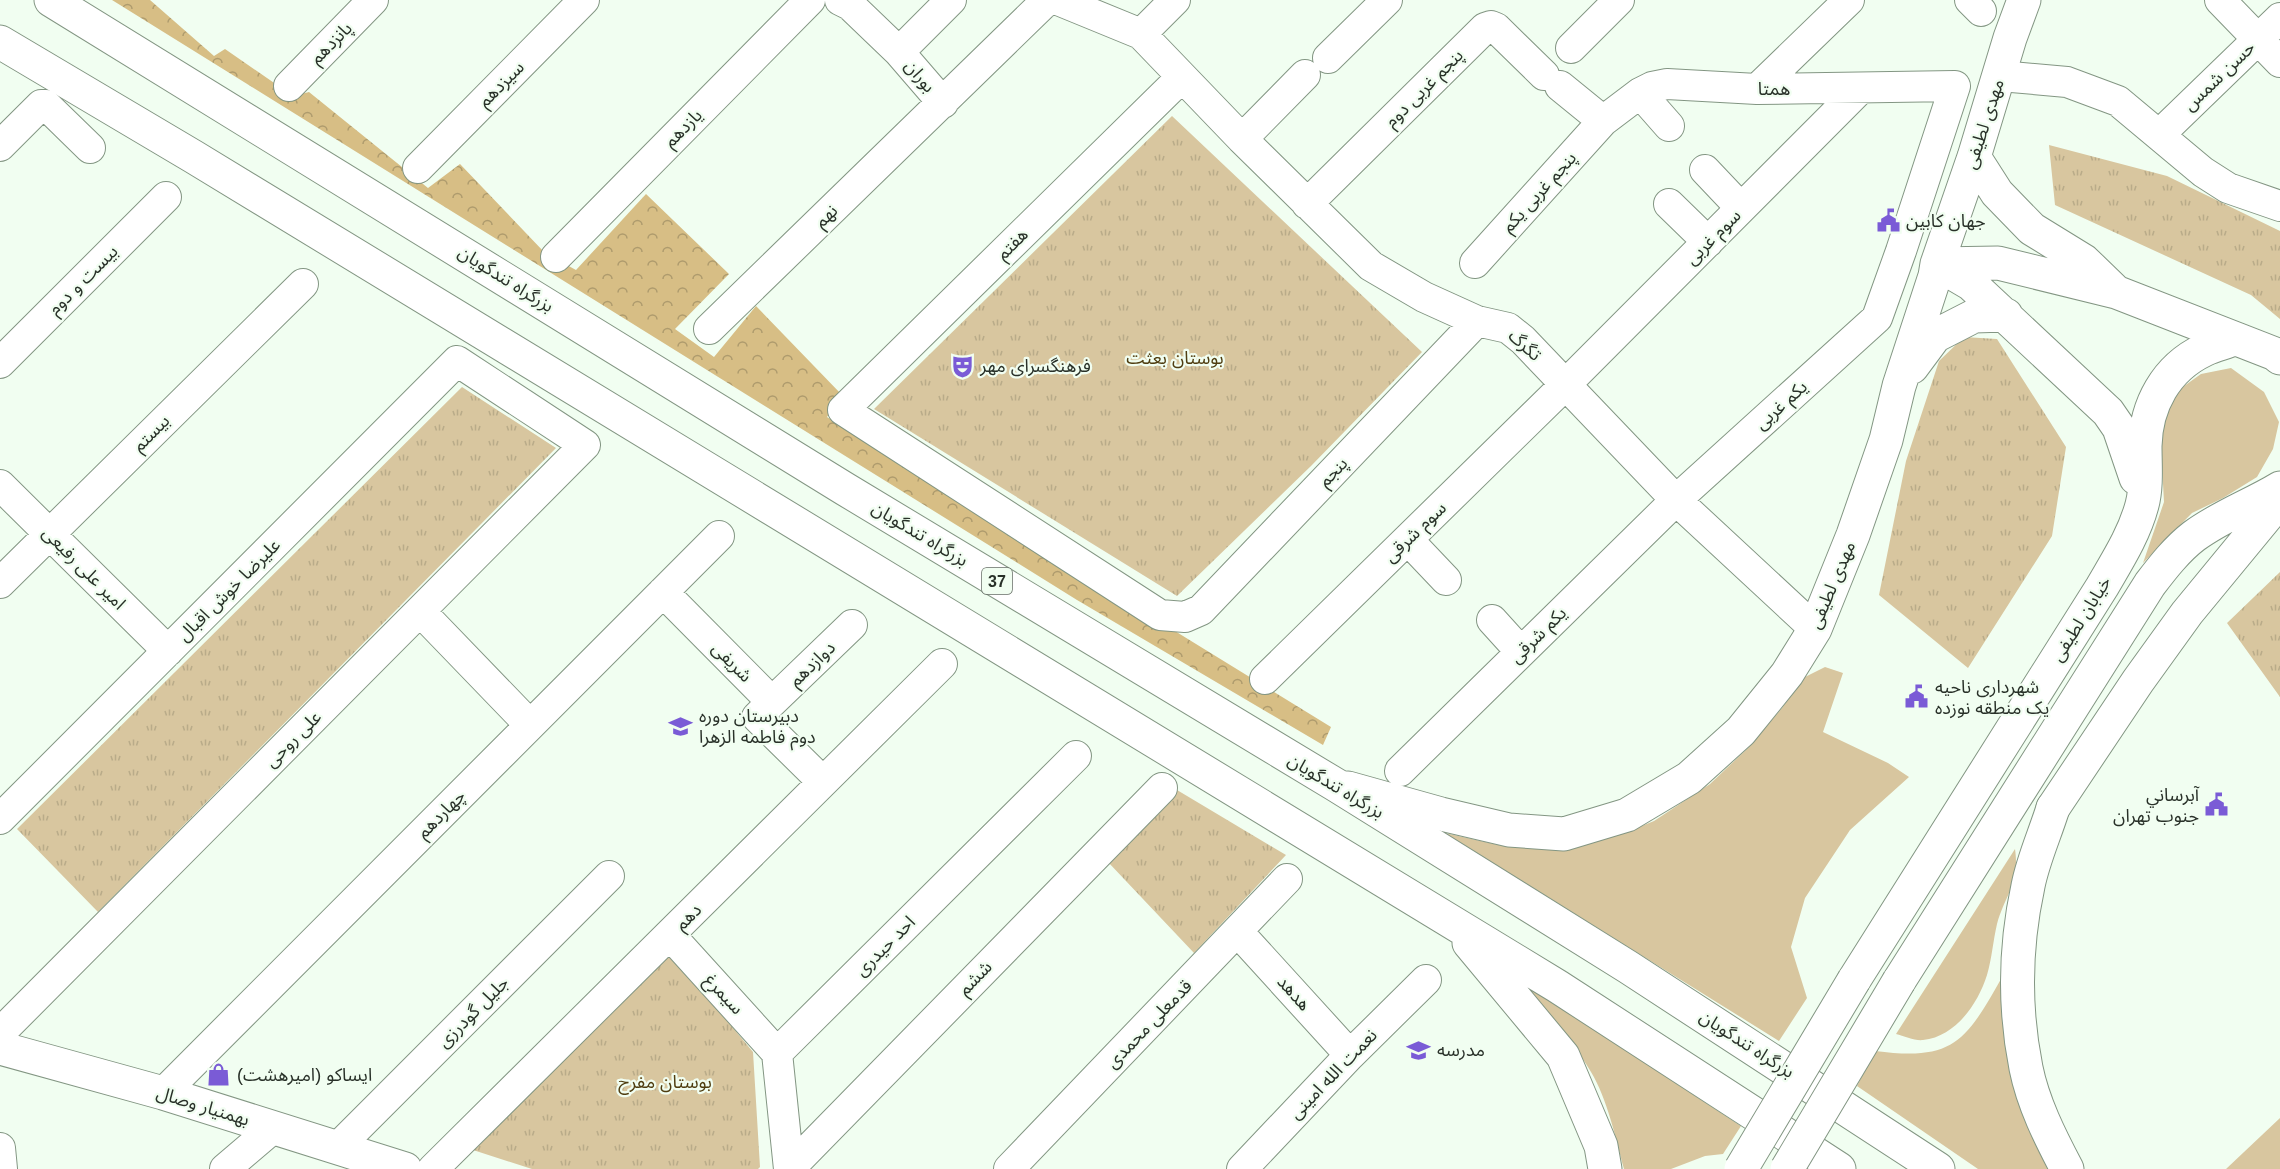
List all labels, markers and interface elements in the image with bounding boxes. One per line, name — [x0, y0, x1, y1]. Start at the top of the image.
street label: پانزدهم — [306, 18, 358, 70]
street label: حسن شمس — [2179, 37, 2260, 116]
street label: پنجم غربی دوم — [1381, 45, 1470, 134]
street label: بوران — [900, 56, 939, 97]
street label: سیزدهم — [474, 57, 530, 113]
street label: مهدی لطیفی — [1960, 77, 2009, 172]
street label: همتا — [1758, 79, 1790, 99]
street label: یازدهم — [660, 105, 708, 153]
street label: پنجم غربی یکم — [1498, 148, 1583, 238]
street label: نهم — [810, 200, 844, 234]
street label: سوم غربی — [1681, 205, 1748, 272]
public building icon: جهان کابین — [1875, 208, 1901, 234]
place label: جهان کابین — [1906, 211, 1986, 232]
street label: هفتم — [992, 224, 1034, 266]
street label: بیست و دوم — [44, 241, 125, 322]
street label: بزرگراه تندگویان — [454, 242, 557, 317]
street label: تگرگ — [1504, 325, 1545, 365]
park label: بوستان بعثت — [1126, 348, 1224, 369]
theatre icon: فرهنگسرای مهر — [949, 353, 975, 379]
place label: فرهنگسرای مهر — [979, 356, 1091, 377]
street label: یکم غربی — [1751, 376, 1813, 436]
street label: بیستم — [128, 410, 176, 458]
street label: پنجم — [1314, 453, 1354, 493]
street label: بزرگراه تندگویان — [868, 497, 972, 571]
street label: سوم شرقی — [1380, 498, 1453, 569]
street label: امیر علی رفیعی — [38, 522, 130, 614]
street label: علیرضا خوش اقبال — [174, 535, 285, 646]
street label: مهدی لطیفی — [1805, 538, 1860, 632]
road number: 37 — [982, 568, 1012, 594]
street label: خیابان لطیفی — [2047, 573, 2116, 666]
street label: یکم شرقی — [1506, 603, 1573, 670]
street label: دوازدهم — [785, 637, 841, 693]
street label: شریفی — [707, 638, 756, 687]
place label: شهرداری ناحیه یک منطقه نوزده — [1935, 677, 2049, 719]
public building icon: شهرداری ناحیه یک منطقه نوزده — [1904, 684, 1930, 710]
place label: دبیرستان دوره دوم فاطمه الزهرا — [699, 706, 816, 751]
street label: علی روحی — [261, 707, 326, 772]
school or university icon: دبیرستان دوره دوم فاطمه الزهرا — [668, 713, 694, 739]
street label: بزرگراه تندگویان — [1284, 749, 1388, 823]
place label: آبرساني جنوب تهران — [2113, 785, 2200, 827]
street label: چهاردهم — [413, 786, 471, 844]
public building icon: آبرساني جنوب تهران — [2204, 792, 2230, 818]
street label: دهم — [671, 900, 707, 936]
street label: احد حیدری — [851, 912, 920, 981]
street label: ششم — [954, 957, 998, 1001]
street label: سیمرغ — [698, 970, 748, 1021]
street label: جلیل گودرزی — [433, 972, 513, 1052]
street label: هدهد — [1273, 972, 1315, 1014]
street label: قدمعلی محمدی — [1102, 976, 1197, 1073]
street label: بزرگراه تندگویان — [1695, 1006, 1798, 1083]
street label: نعمت الله امینی — [1285, 1025, 1382, 1124]
school or university icon: مدرسه — [1406, 1037, 1432, 1063]
place label: مدرسه — [1437, 1040, 1485, 1061]
shop icon: ایساکو (امیرهشت) — [206, 1062, 232, 1088]
place label: ایساکو (امیرهشت) — [237, 1065, 372, 1086]
park label: بوستان مفرح — [618, 1072, 712, 1095]
street label: بهمنیار وصال — [154, 1082, 252, 1131]

